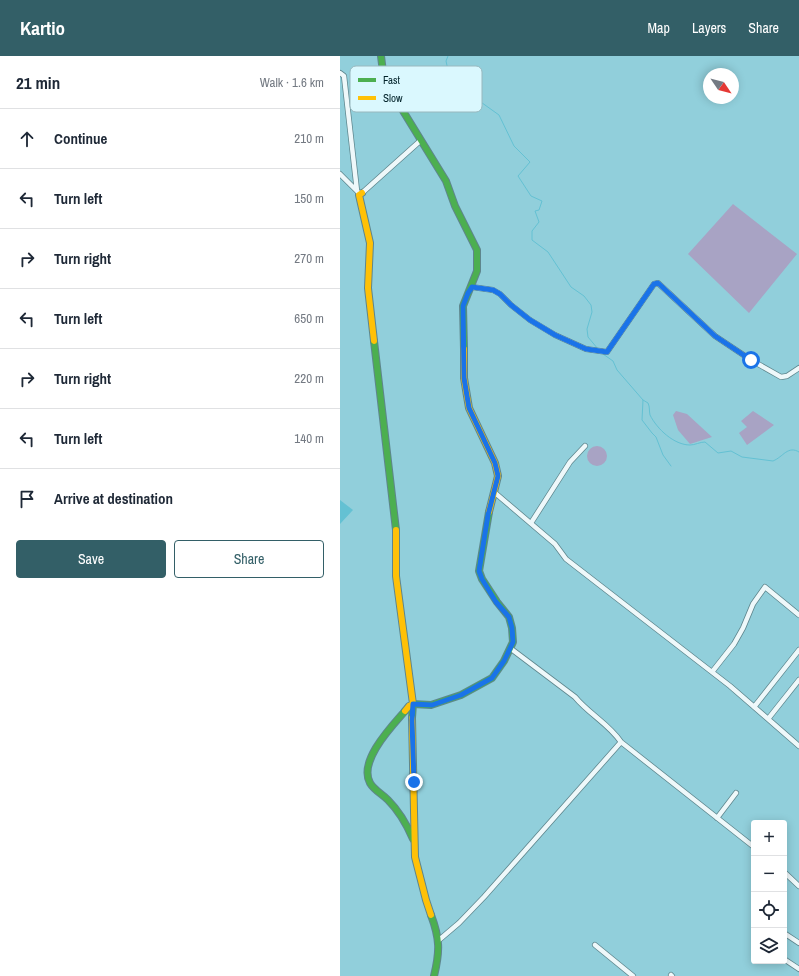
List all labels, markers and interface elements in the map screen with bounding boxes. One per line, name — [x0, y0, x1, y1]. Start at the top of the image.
text: Kartio — [20, 15, 65, 41]
text: Map — [648, 19, 670, 37]
text: Layers — [692, 19, 726, 37]
text: Share — [748, 19, 779, 37]
legend — [350, 66, 482, 112]
north arrow — [703, 68, 739, 104]
text: 21 min — [16, 71, 60, 94]
text: Fast — [383, 73, 401, 87]
text: Walk · 1.6 km — [260, 74, 324, 91]
text: Slow — [383, 91, 403, 105]
icon: ahead — [16, 128, 38, 150]
text: Continue — [54, 128, 107, 149]
text: 210 m — [294, 130, 324, 147]
icon: left — [16, 188, 38, 210]
text: Turn left — [54, 188, 102, 209]
text: 150 m — [294, 190, 324, 207]
icon: right — [16, 248, 38, 270]
text: Turn right — [54, 248, 111, 269]
text: 270 m — [294, 250, 324, 267]
icon: left — [16, 308, 38, 330]
text: Turn left — [54, 308, 102, 329]
text: 650 m — [294, 310, 324, 327]
route start — [742, 351, 760, 369]
icon: right — [16, 368, 38, 390]
text: Turn right — [54, 368, 111, 389]
text: 220 m — [294, 370, 324, 387]
icon: left — [16, 428, 38, 450]
text: Turn left — [54, 428, 102, 449]
text: 140 m — [294, 430, 324, 447]
icon: arrive — [16, 488, 38, 510]
text: Arrive at destination — [54, 488, 173, 509]
button: Save — [16, 540, 166, 578]
button: Share — [174, 540, 324, 578]
route end — [405, 773, 423, 791]
map controls — [751, 820, 787, 964]
button: + — [751, 820, 787, 856]
button: − — [751, 856, 787, 892]
button: locate — [751, 892, 787, 928]
button: layers — [751, 928, 787, 964]

